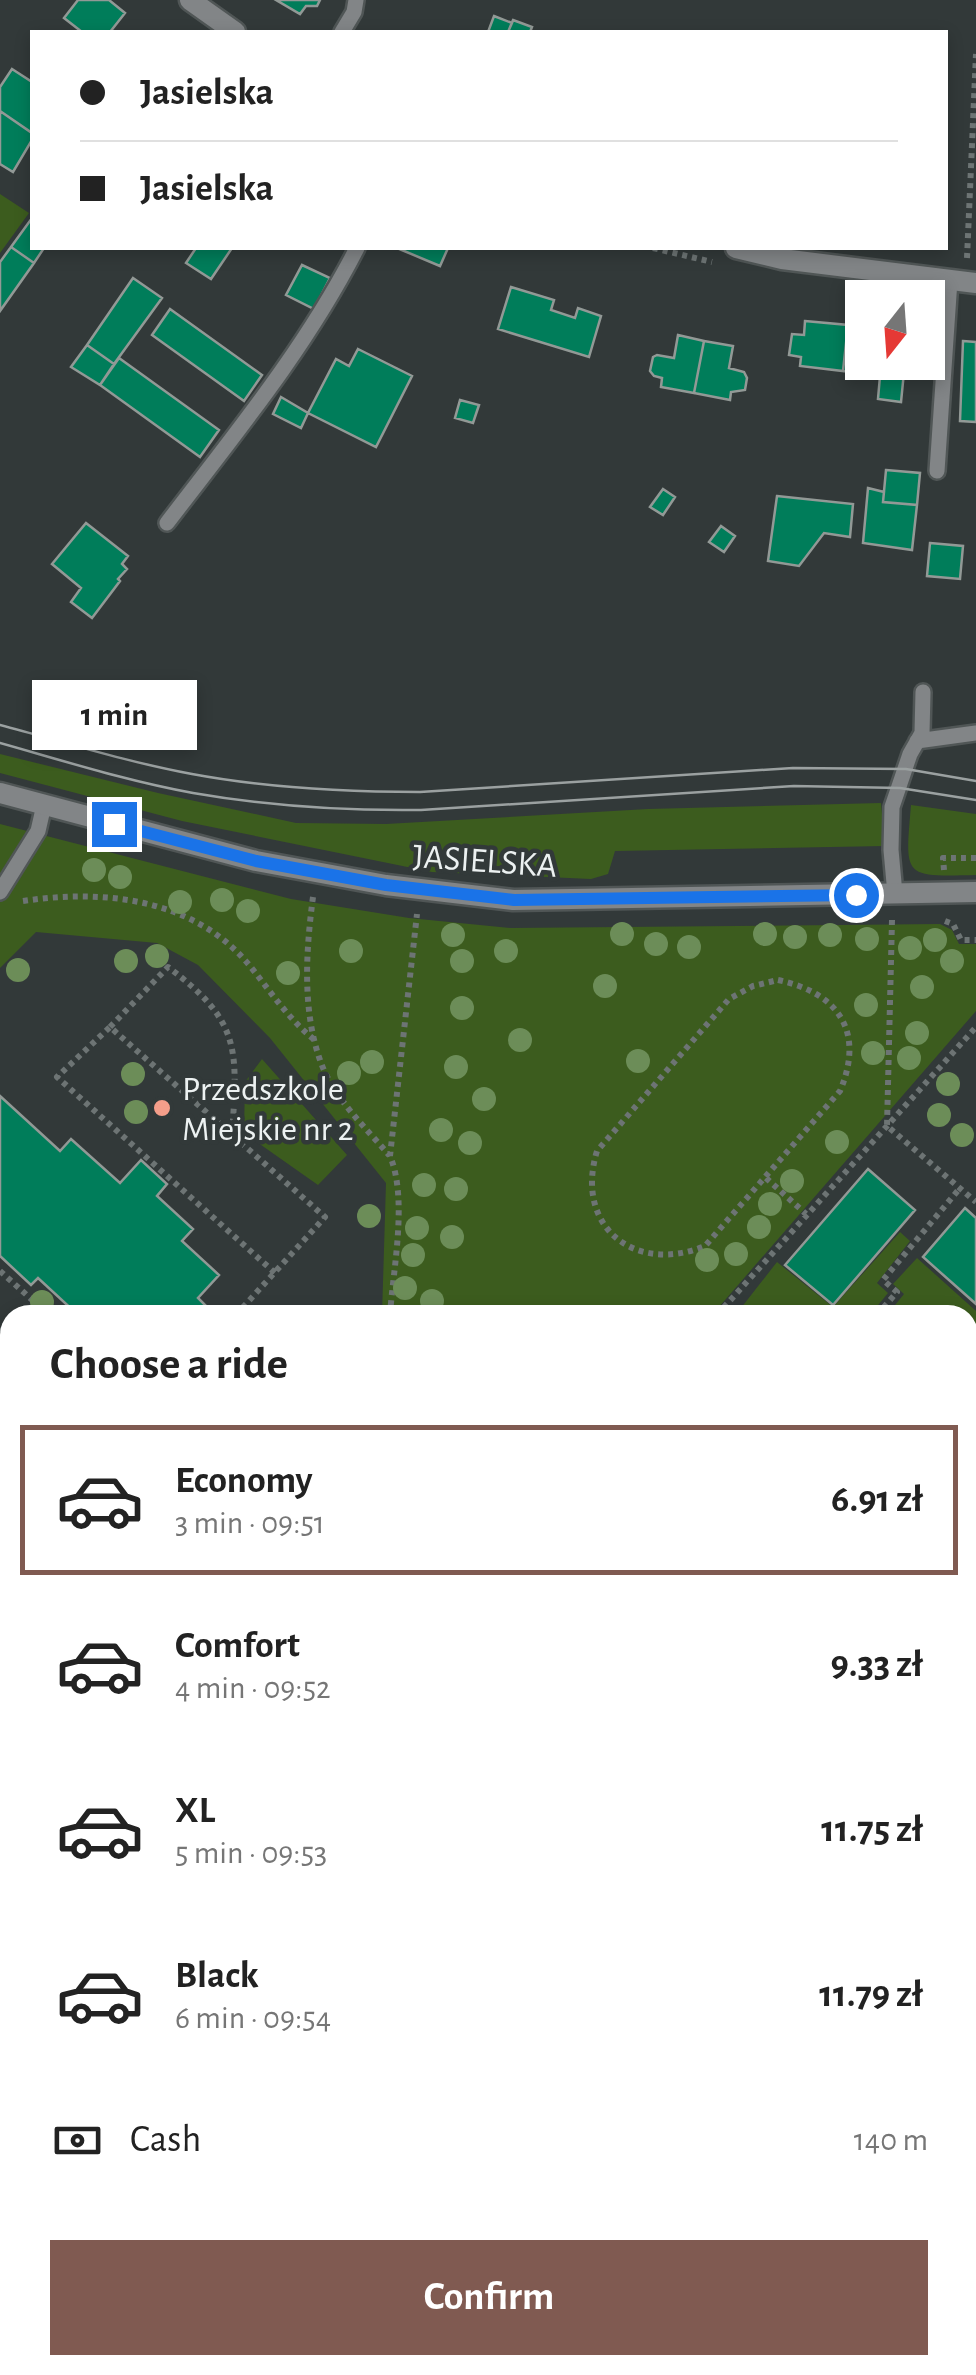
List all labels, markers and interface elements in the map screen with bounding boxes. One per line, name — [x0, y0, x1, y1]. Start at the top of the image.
text: Jasielska — [140, 74, 274, 112]
text: Jasielska — [140, 170, 274, 208]
north arrow — [845, 280, 945, 380]
map controls — [845, 280, 945, 380]
callout: 1 min — [32, 679, 196, 749]
text: 1 min — [81, 699, 148, 731]
route end — [92, 802, 137, 847]
street label: JASIELSKA — [412, 839, 558, 884]
route start — [834, 873, 879, 918]
place label: Przedszkole Miejskie nr 2 — [182, 1072, 354, 1147]
marker: Przedszkole Miejskie nr 2 — [151, 1097, 173, 1119]
text: Choose a ride — [50, 1342, 288, 1387]
icon: car — [55, 1455, 145, 1545]
text: Economy — [175, 1462, 313, 1500]
text: 6.91 zł — [831, 1481, 923, 1519]
text: 3 min · 09:51 — [175, 1507, 325, 1539]
icon: car — [55, 1620, 145, 1710]
text: Comfort — [175, 1627, 300, 1665]
text: 9.33 zł — [830, 1646, 923, 1684]
text: 4 min · 09:52 — [175, 1672, 331, 1704]
icon: car — [55, 1785, 145, 1875]
text: XL — [175, 1792, 215, 1830]
text: 11.75 zł — [821, 1811, 923, 1849]
text: 5 min · 09:53 — [175, 1837, 327, 1869]
icon: car — [55, 1950, 145, 2040]
text: Black — [175, 1957, 259, 1995]
text: 11.79 zł — [819, 1976, 923, 2014]
text: 6 min · 09:54 — [175, 2002, 331, 2034]
icon: cash — [50, 2113, 105, 2168]
text: Cash — [130, 2121, 201, 2159]
text: 140 m — [854, 2124, 928, 2156]
button: Confirm — [50, 2240, 928, 2355]

